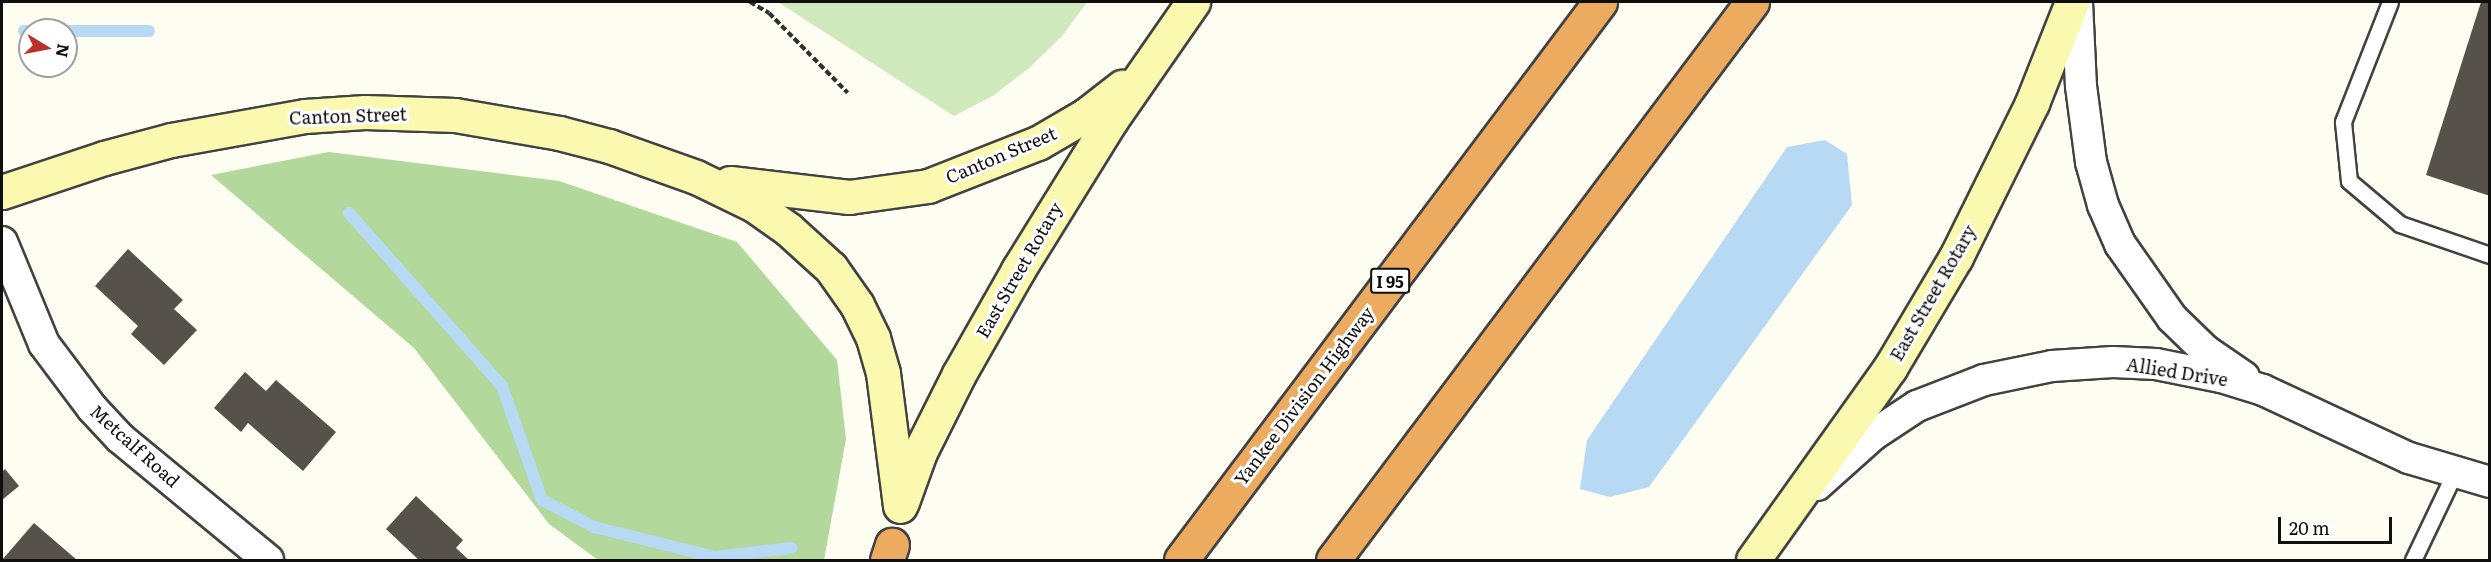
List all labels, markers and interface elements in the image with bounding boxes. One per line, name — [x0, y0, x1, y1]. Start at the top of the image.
north arrow — [18, 18, 78, 78]
text: N — [51, 42, 77, 59]
street label: Canton Street — [289, 103, 407, 129]
street label: Canton Street — [943, 122, 1059, 188]
street label: East Street Rotary — [971, 198, 1067, 342]
street label: East Street Rotary — [1885, 221, 1981, 365]
road number: I 95 — [1369, 268, 1411, 294]
street label: Yankee Division Highway — [1230, 302, 1378, 490]
street label: Allied Drive — [2125, 353, 2229, 391]
street label: Metcalf Road — [86, 400, 184, 492]
scale bar — [2281, 505, 2395, 543]
text: 20 m — [2289, 514, 2330, 541]

